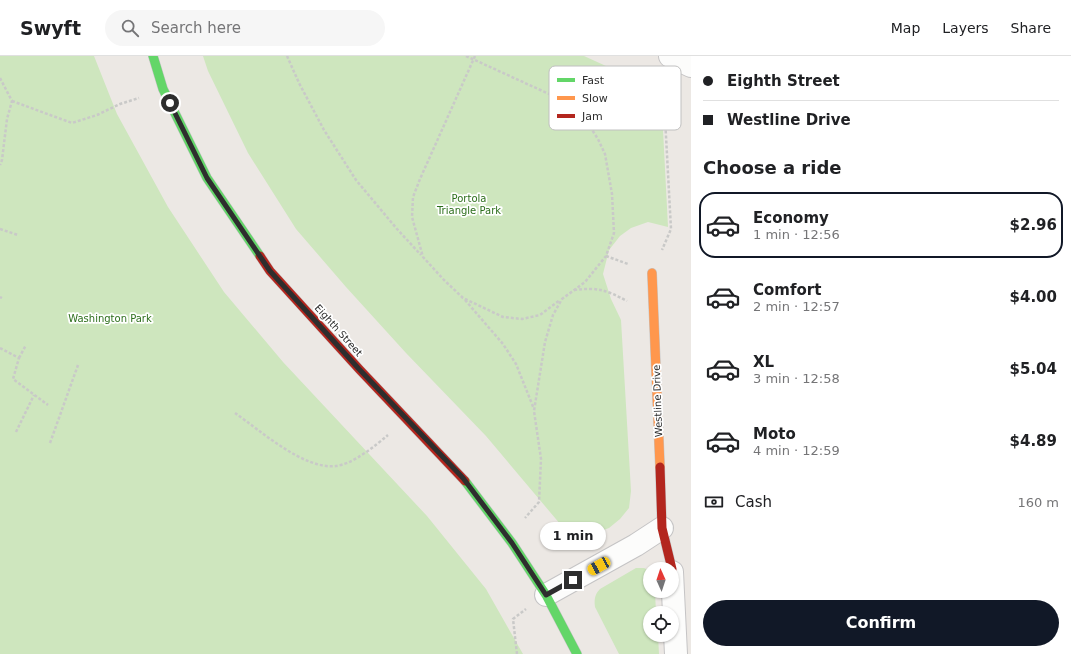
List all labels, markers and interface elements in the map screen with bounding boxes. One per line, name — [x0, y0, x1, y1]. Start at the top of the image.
search box — [105, 10, 385, 46]
text: Swyft — [20, 17, 81, 39]
icon: search — [119, 17, 141, 39]
text: Search here — [151, 19, 241, 37]
text: Map — [891, 20, 920, 36]
text: Layers — [942, 20, 989, 36]
text: Share — [1011, 20, 1051, 36]
legend — [549, 66, 681, 130]
text: Eighth Street — [727, 72, 840, 90]
text: Fast — [582, 74, 605, 87]
text: Slow — [582, 92, 608, 105]
route start — [161, 94, 179, 112]
text: Jam — [581, 110, 603, 123]
text: Westline Drive — [727, 111, 851, 129]
text: Choose a ride — [703, 157, 842, 178]
park label: Portola Triangle Park — [436, 193, 501, 216]
icon: car — [705, 207, 741, 243]
text: Economy — [753, 209, 829, 227]
text: $2.96 — [1010, 216, 1057, 234]
text: 1 min · 12:56 — [753, 227, 840, 242]
icon: car — [705, 279, 741, 315]
text: Comfort — [753, 281, 821, 299]
text: $4.00 — [1010, 288, 1057, 306]
text: 2 min · 12:57 — [753, 299, 840, 314]
street label: Eighth Street — [313, 302, 365, 358]
park label: Washington Park — [68, 313, 152, 324]
icon: car — [705, 351, 741, 387]
text: XL — [753, 353, 774, 371]
text: $5.04 — [1010, 360, 1057, 378]
street label: Westline Drive — [651, 365, 664, 437]
text: 3 min · 12:58 — [753, 371, 840, 386]
icon: car — [705, 423, 741, 459]
text: Moto — [753, 425, 796, 443]
text: $4.89 — [1010, 432, 1057, 450]
text: 4 min · 12:59 — [753, 443, 840, 458]
icon: cash — [703, 491, 725, 513]
text: Cash — [735, 493, 772, 511]
text: 160 m — [1017, 495, 1059, 510]
callout: 1 min — [540, 522, 606, 550]
text: 1 min — [553, 528, 593, 543]
car — [586, 555, 612, 577]
north arrow — [643, 562, 679, 598]
map controls — [643, 562, 679, 642]
route end — [564, 571, 582, 589]
button: Confirm — [703, 600, 1059, 646]
button: locate — [643, 606, 679, 642]

